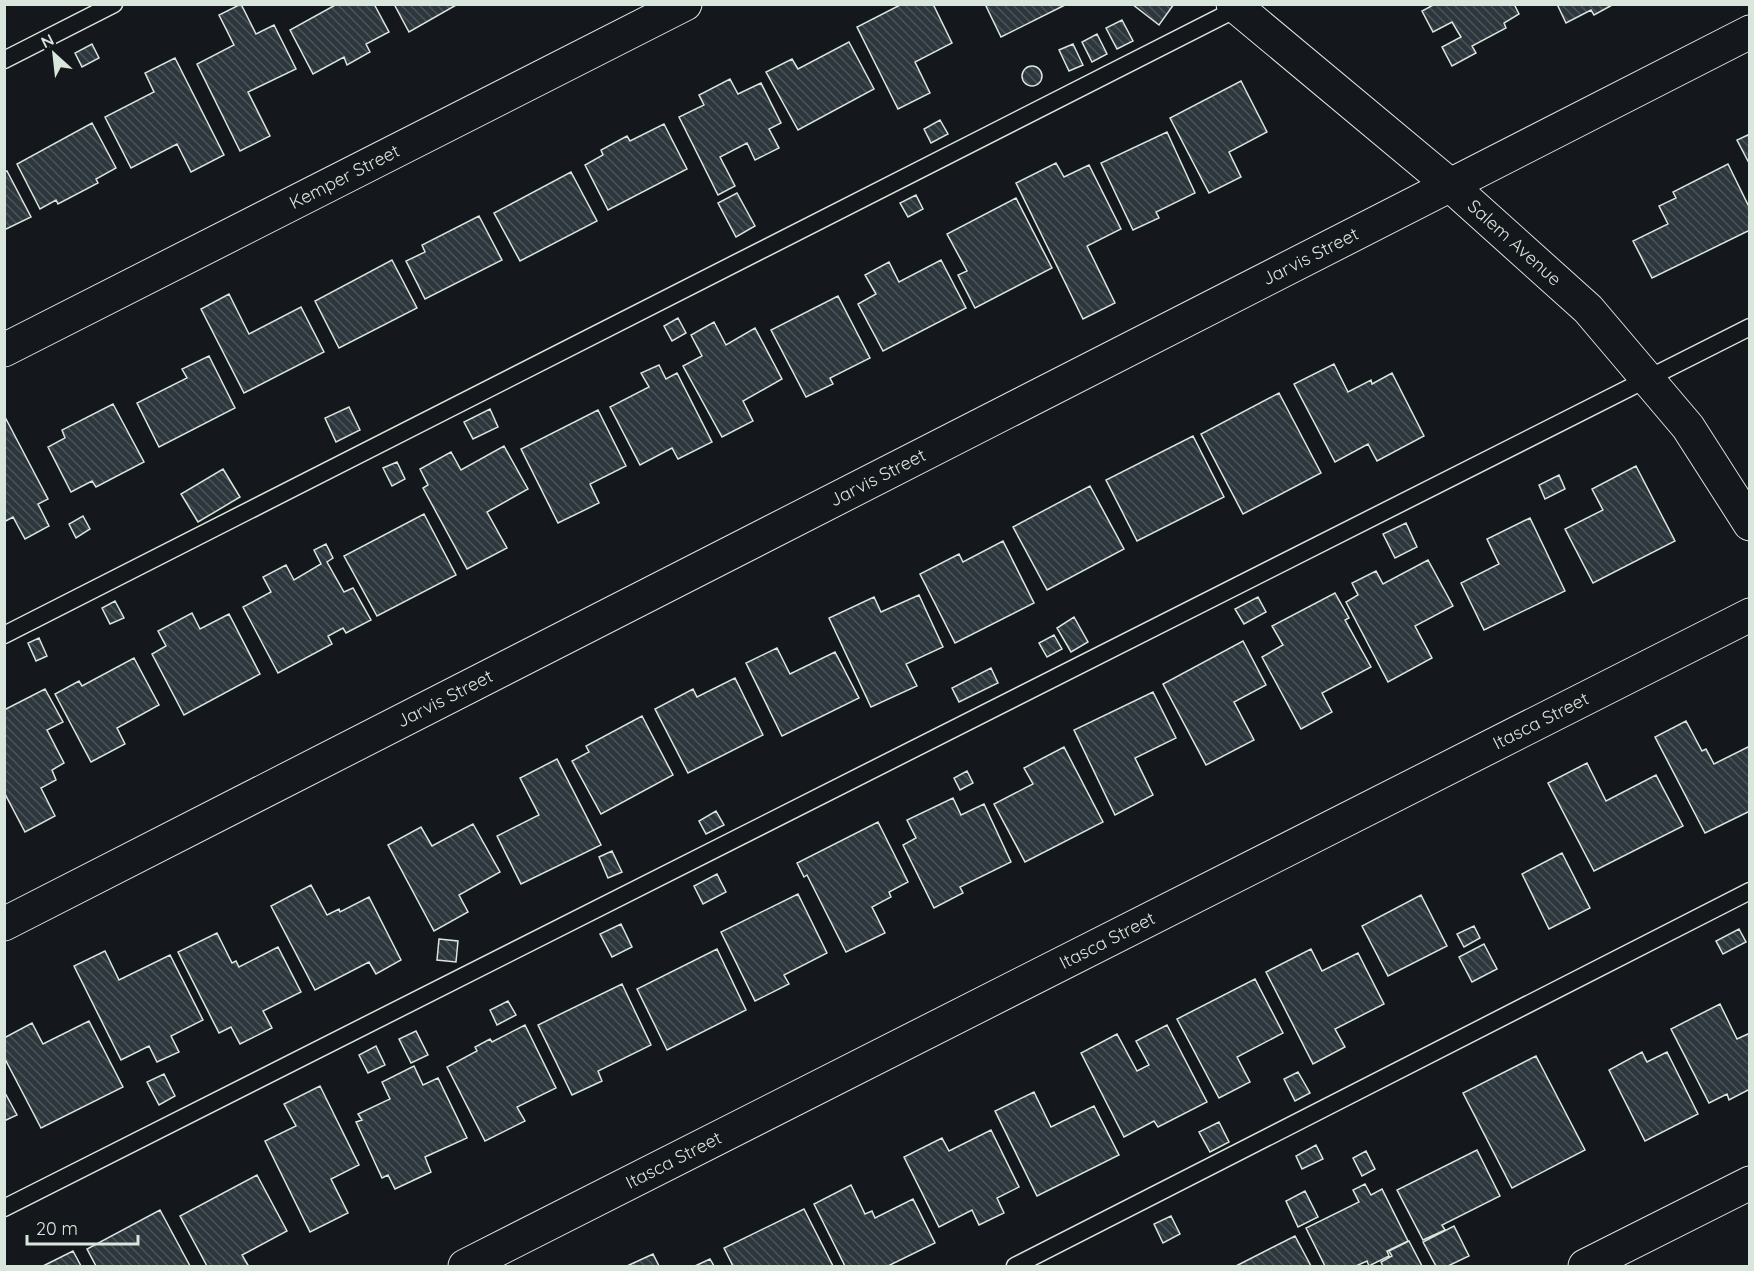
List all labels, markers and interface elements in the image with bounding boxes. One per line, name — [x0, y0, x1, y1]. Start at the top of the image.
north arrow — [24, 24, 84, 84]
text: N — [37, 29, 57, 52]
street label: Kemper Street — [285, 139, 403, 214]
street label: Salem Avenue — [1463, 194, 1566, 290]
street label: Jarvis Street — [1258, 222, 1362, 290]
street label: Jarvis Street — [825, 443, 929, 511]
street label: Jarvis Street — [393, 664, 497, 732]
street label: Itasca Street — [1489, 687, 1592, 754]
street label: Itasca Street — [1055, 906, 1159, 974]
street label: Itasca Street — [622, 1126, 725, 1194]
scale bar — [27, 1208, 138, 1246]
text: 20 m — [36, 1217, 78, 1240]

